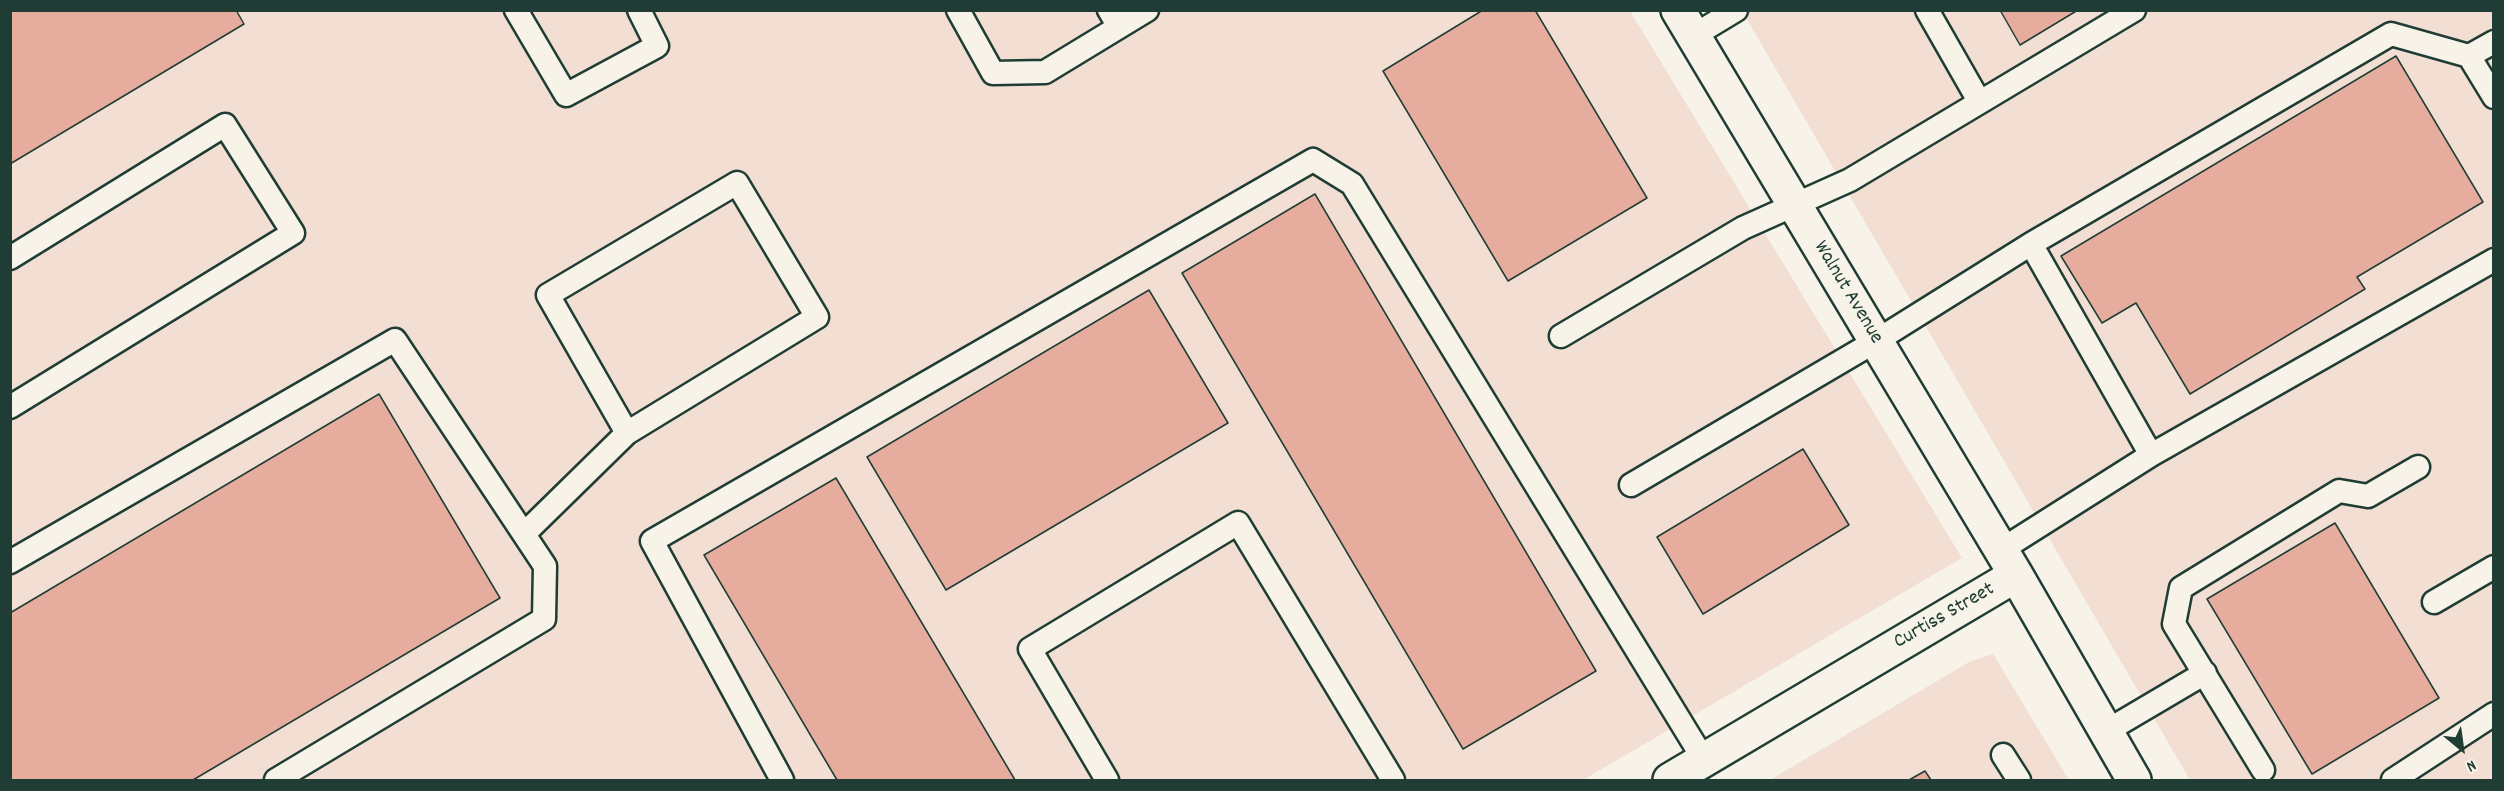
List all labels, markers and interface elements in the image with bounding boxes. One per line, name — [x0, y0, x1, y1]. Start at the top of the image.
street label: Walnut Avenue — [1806, 237, 1888, 349]
street label: Curtiss Street — [1890, 578, 2000, 656]
north arrow — [2432, 719, 2492, 779]
text: N — [2462, 753, 2480, 777]

